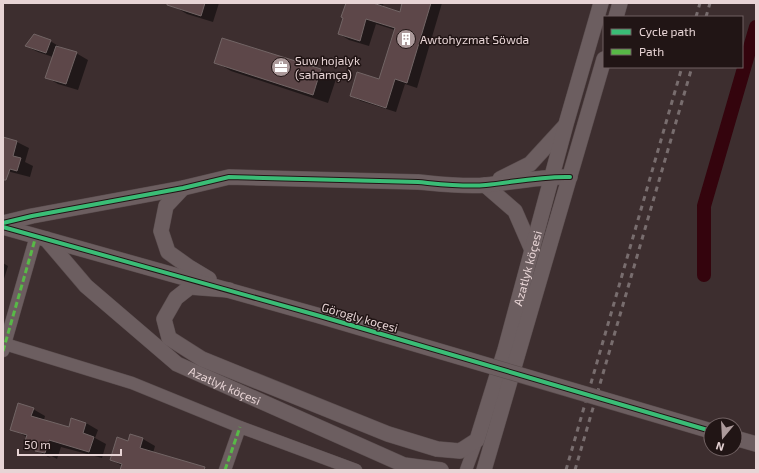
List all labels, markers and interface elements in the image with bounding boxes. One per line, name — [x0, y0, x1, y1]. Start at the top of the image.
legend — [603, 16, 743, 68]
text: Cycle path — [639, 24, 696, 38]
building icon: Awtohyzmat Söwda — [395, 28, 417, 50]
place label: Awtohyzmat Söwda — [420, 32, 529, 46]
text: Path — [639, 44, 664, 58]
place label: Suw hojalyk (sahamça) — [295, 53, 360, 82]
office icon: Suw hojalyk (sahamça) — [270, 56, 292, 78]
street label: Azatlyk köçesi — [510, 229, 544, 307]
street label: Görogly koçesi — [320, 299, 400, 336]
street label: Azatlyk köçesi — [187, 363, 263, 407]
north arrow — [703, 417, 743, 457]
scale bar — [18, 431, 121, 457]
text: 50 m — [24, 437, 51, 451]
text: N — [714, 440, 726, 454]

